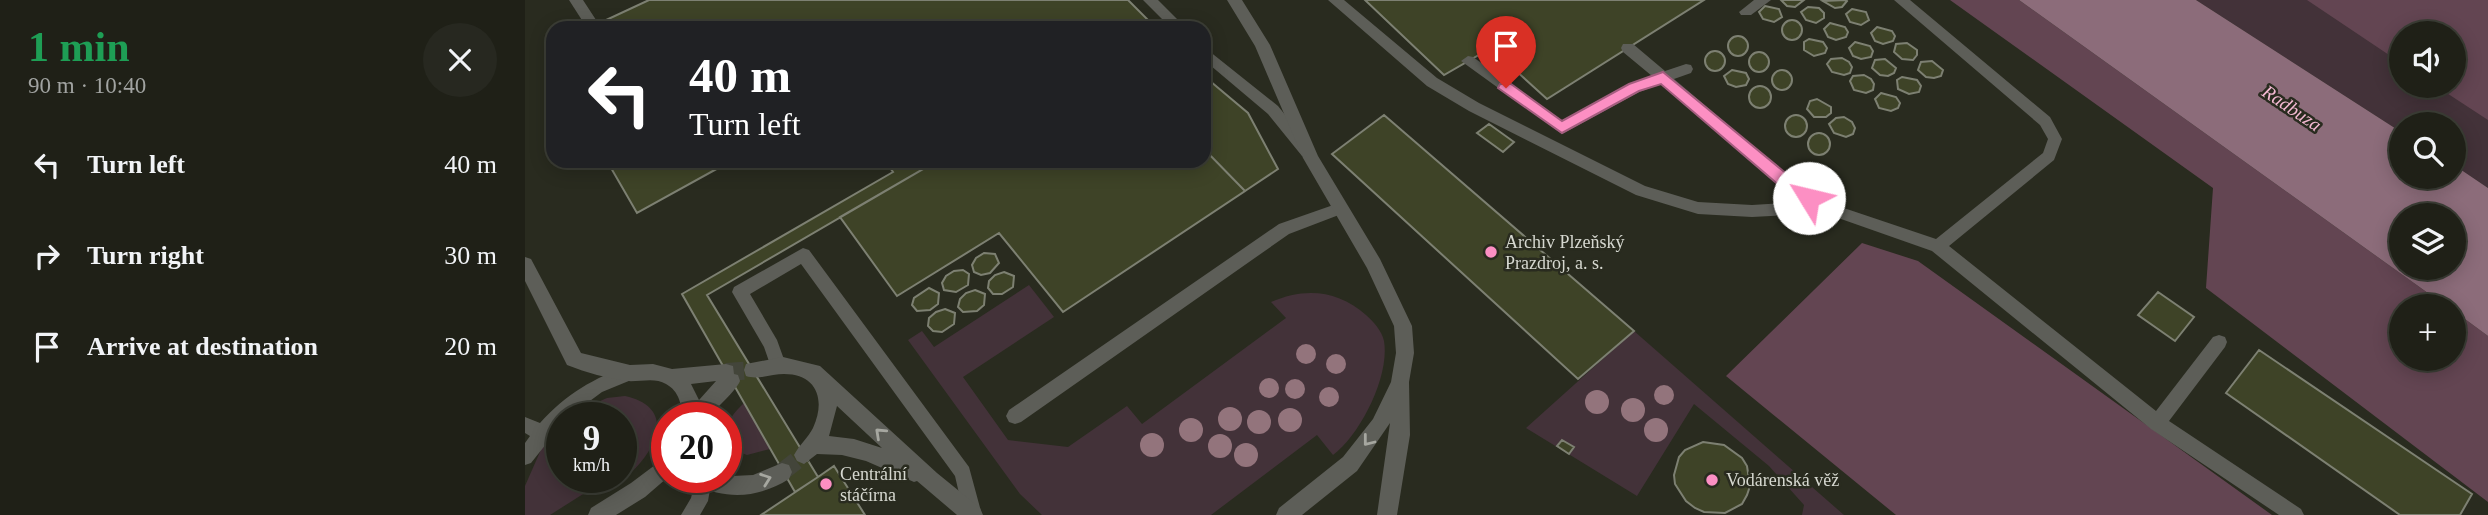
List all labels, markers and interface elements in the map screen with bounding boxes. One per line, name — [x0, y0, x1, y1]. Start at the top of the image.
pin — [1476, 16, 1536, 88]
map controls — [2389, 21, 2466, 371]
button: sound — [2389, 21, 2466, 98]
button: close — [423, 23, 497, 97]
text: 1 min — [28, 24, 130, 70]
icon: arrive — [1487, 27, 1525, 65]
text: 40 m — [689, 48, 791, 103]
icon: left — [574, 49, 665, 140]
text: 90 m · 10:40 — [28, 73, 146, 98]
water label: Radbuza — [2258, 80, 2325, 135]
text: Turn left — [689, 106, 801, 142]
button: search — [2389, 112, 2466, 189]
icon: left — [28, 146, 66, 184]
text: Turn left — [87, 150, 185, 179]
text: 40 m — [444, 150, 497, 179]
position arrow — [1772, 161, 1846, 235]
button: layers — [2389, 203, 2466, 280]
place label: Archiv Plzeňský Prazdroj, a. s. — [1505, 232, 1624, 273]
icon: right — [28, 237, 66, 275]
text: Turn right — [87, 241, 204, 270]
text: 30 m — [444, 241, 497, 270]
marker: Archiv Plzeňský Prazdroj, a. s. — [1483, 244, 1499, 260]
button: + — [2389, 294, 2466, 371]
icon: arrive — [28, 328, 66, 366]
text: Arrive at destination — [87, 332, 318, 361]
text: 20 m — [444, 332, 497, 361]
speed limit sign: 20 — [651, 402, 742, 493]
text: 9 — [583, 419, 600, 458]
one-way arrow — [875, 429, 888, 442]
one-way arrow — [1363, 434, 1376, 446]
text: km/h — [573, 455, 610, 475]
place label: Centrální stáčírna — [840, 464, 907, 505]
place label: Vodárenská věž — [1726, 470, 1839, 490]
marker: Vodárenská věž — [1704, 472, 1720, 488]
one-way arrow — [760, 473, 772, 487]
marker: Centrální stáčírna — [818, 476, 834, 492]

